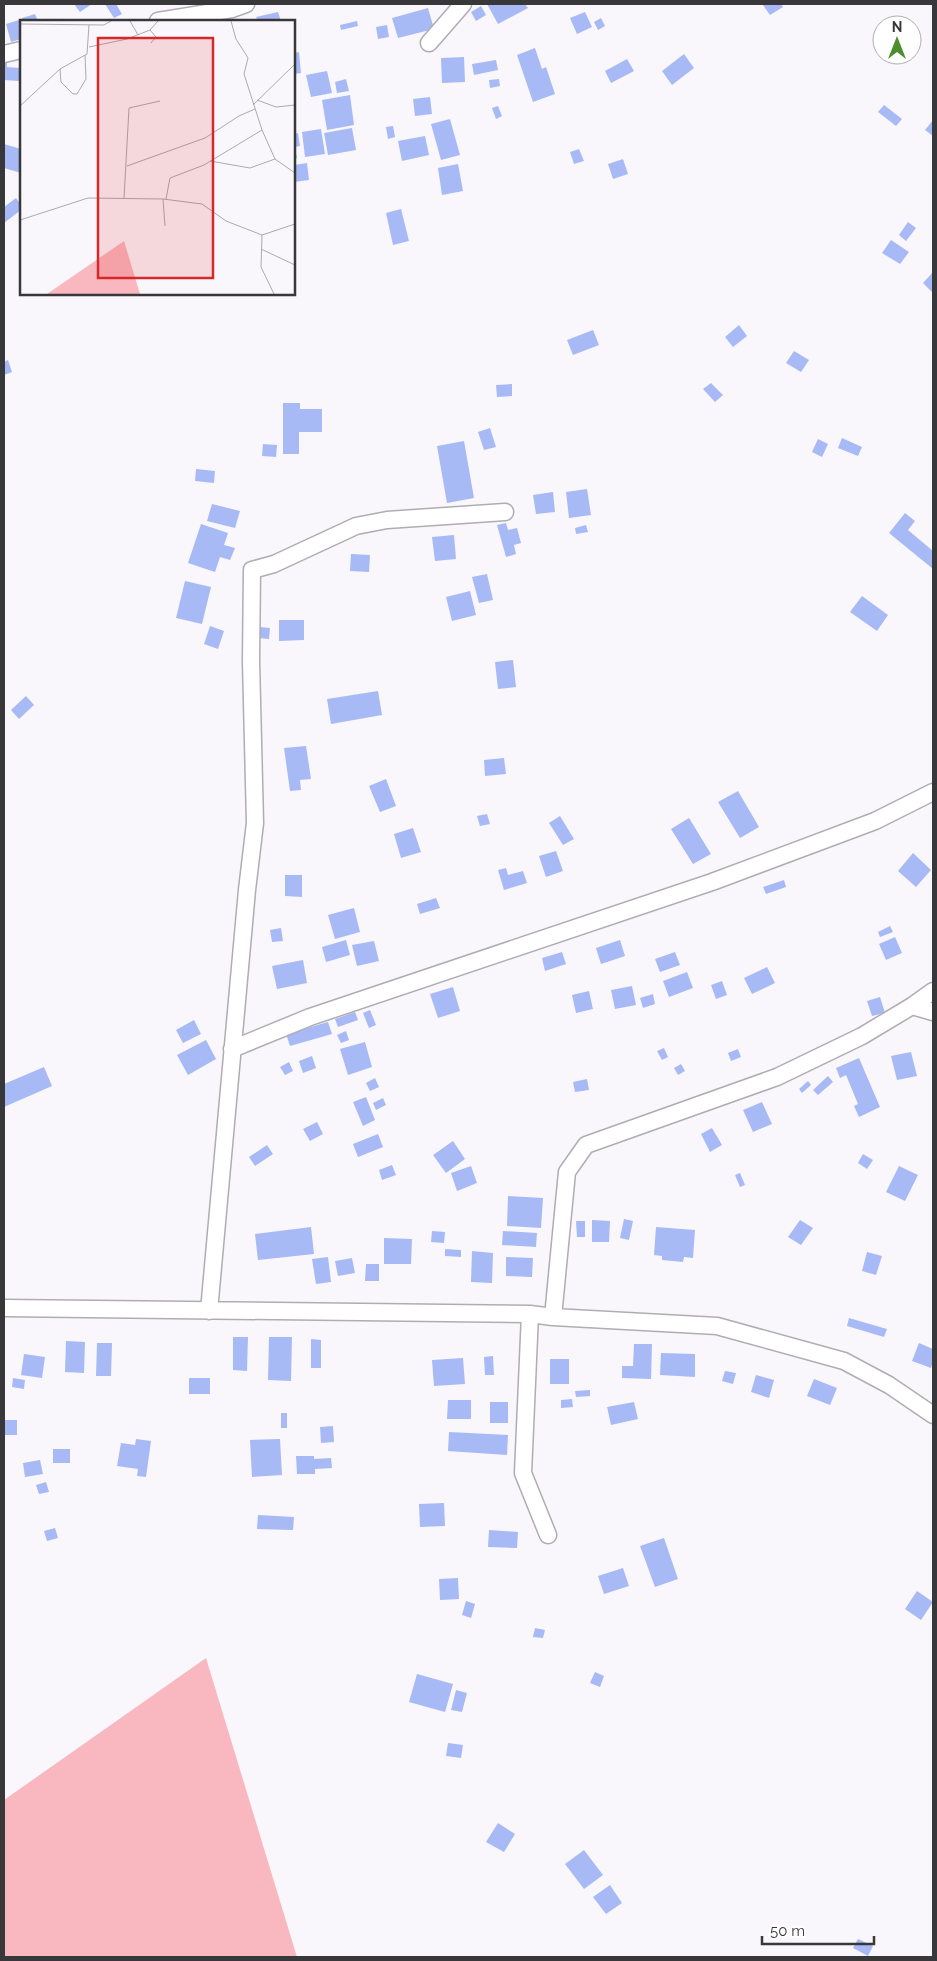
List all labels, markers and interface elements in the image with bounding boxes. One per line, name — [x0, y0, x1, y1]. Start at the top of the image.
north arrow — [872, 15, 922, 65]
text: N — [892, 19, 902, 35]
inset map — [20, 20, 295, 295]
scale bar — [762, 1914, 874, 1946]
text: 50 m — [770, 1922, 805, 1940]

